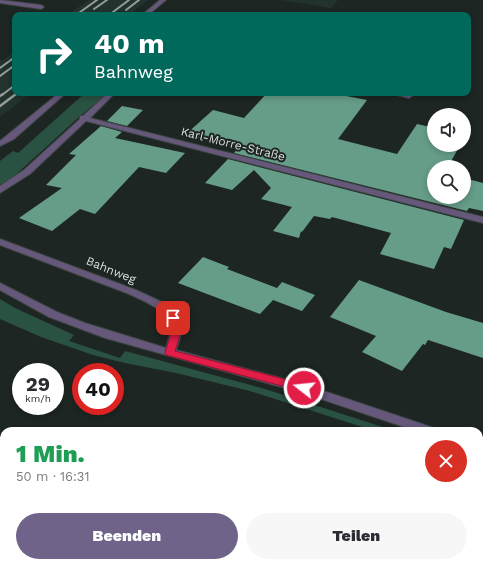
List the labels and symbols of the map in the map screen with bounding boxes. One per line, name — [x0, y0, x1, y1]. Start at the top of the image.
street label: Karl-Morre-Straße — [179, 124, 287, 164]
street label: Bahnweg — [84, 254, 139, 287]
pin — [156, 301, 190, 335]
speed limit sign: 40 — [72, 363, 124, 415]
position arrow — [283, 367, 325, 409]

